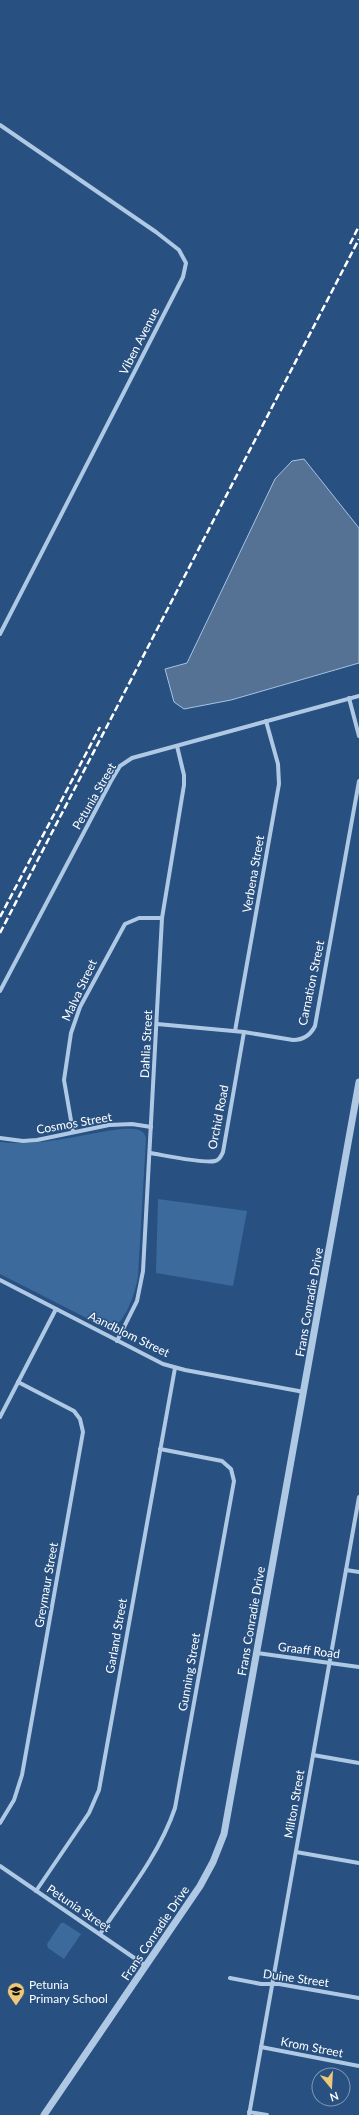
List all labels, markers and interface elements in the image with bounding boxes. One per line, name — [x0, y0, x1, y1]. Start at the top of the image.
street label: Viben Avenue — [116, 305, 162, 377]
street label: Petunia Street — [69, 759, 119, 832]
street label: Verbena Street — [239, 833, 267, 914]
street label: Carnation Street — [295, 938, 327, 1027]
street label: Malva Street — [58, 956, 100, 1023]
street label: Dahlia Street — [137, 1009, 155, 1078]
street label: Orchid Road — [204, 1084, 232, 1150]
street label: Cosmos Street — [35, 1109, 114, 1137]
street label: Frans Conradie Drive — [292, 1246, 326, 1358]
street label: Aandblom Street — [86, 1308, 173, 1360]
street label: Greymaur Street — [31, 1540, 61, 1629]
street label: Frans Conradie Drive — [234, 1565, 268, 1677]
street label: Garland Street — [102, 1597, 130, 1675]
street label: Gunning Street — [175, 1631, 203, 1712]
street label: Graaff Road — [277, 1639, 341, 1661]
street label: Milton Street — [281, 1768, 308, 1839]
street label: Petunia Street — [44, 1881, 115, 1935]
street label: Frans Conradie Drive — [118, 1883, 192, 1983]
street label: Duine Street — [262, 1966, 331, 1990]
place label: Petunia Primary School — [29, 1977, 108, 2006]
school or university icon: Petunia Primary School — [6, 1981, 26, 2006]
street label: Krom Street — [279, 2034, 345, 2061]
north arrow — [311, 2067, 351, 2107]
text: N — [328, 2089, 340, 2104]

